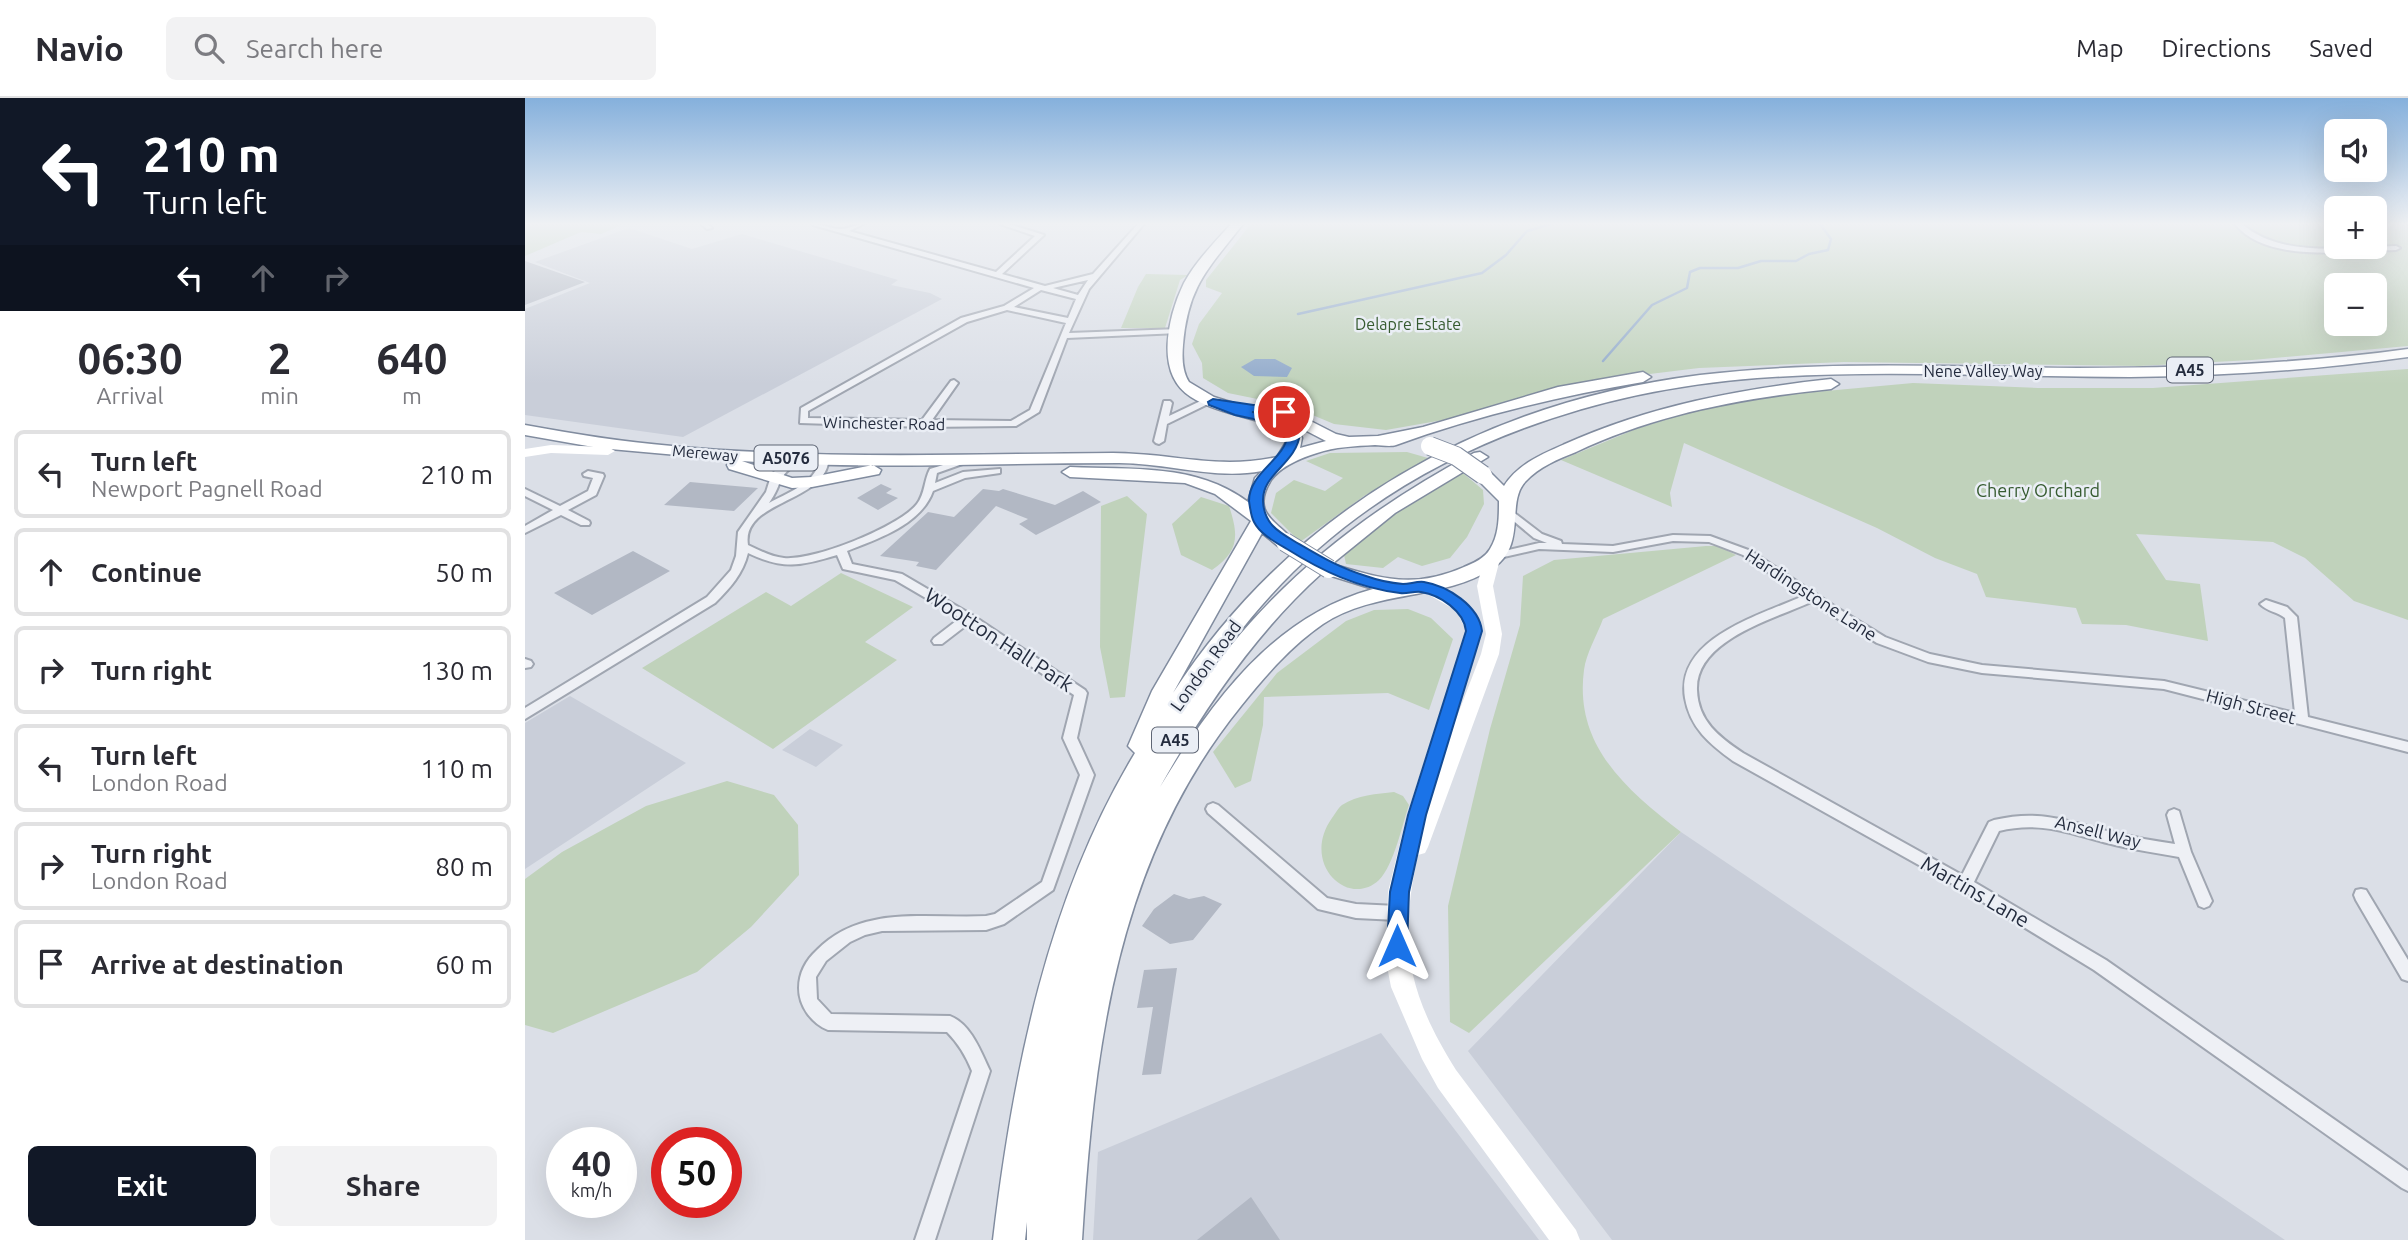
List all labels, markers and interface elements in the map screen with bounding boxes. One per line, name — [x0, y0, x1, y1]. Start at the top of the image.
search box — [166, 17, 656, 80]
icon: search — [190, 29, 228, 67]
text: Navio — [35, 30, 124, 67]
text: Search here — [246, 34, 383, 63]
text: Map — [2076, 35, 2123, 62]
text: Directions — [2161, 35, 2271, 62]
text: Saved — [2309, 35, 2373, 62]
map controls — [2324, 119, 2387, 336]
button: sound — [2324, 119, 2387, 182]
icon: left — [28, 126, 119, 217]
text: 210 m — [143, 126, 280, 181]
text: Turn left — [143, 184, 267, 220]
button: + — [2324, 196, 2387, 259]
icon: left — [171, 259, 209, 297]
icon: ahead — [244, 259, 282, 297]
icon: right — [317, 259, 355, 297]
button: − — [2324, 273, 2387, 336]
park label: Delapre Estate — [1355, 315, 1461, 333]
text: 06:30 — [78, 335, 183, 382]
text: 2 — [268, 335, 291, 382]
text: 640 — [376, 335, 447, 382]
road number: A45 — [2167, 358, 2213, 382]
street label: Nene Valley Way — [1924, 362, 2043, 380]
pin — [1254, 382, 1314, 442]
text: Arrival — [97, 383, 164, 408]
text: min — [260, 383, 299, 408]
text: m — [402, 383, 422, 408]
icon: arrive — [1265, 393, 1303, 431]
street label: Winchester Road — [823, 413, 945, 433]
street label: Mereway — [671, 441, 739, 465]
road number: A5076 — [755, 446, 817, 470]
text: Turn left — [91, 447, 197, 476]
icon: left — [32, 455, 70, 493]
text: 210 m — [421, 460, 493, 489]
text: Newport Pagnell Road — [91, 476, 323, 501]
park label: Cherry Orchard — [1976, 480, 2100, 500]
street label: Hardingstone Lane — [1742, 544, 1881, 644]
icon: ahead — [32, 553, 70, 591]
text: Continue — [91, 558, 202, 587]
text: 50 m — [435, 558, 493, 587]
street label: Wootton Hall Park — [921, 582, 1079, 696]
street label: London Road — [1166, 616, 1245, 715]
icon: right — [32, 651, 70, 689]
text: Turn right — [91, 656, 212, 685]
text: 130 m — [421, 656, 493, 685]
street label: High Street — [2204, 684, 2298, 728]
road number: A45 — [1152, 727, 1198, 752]
text: Turn left — [91, 741, 197, 770]
icon: left — [32, 749, 70, 787]
text: 110 m — [421, 754, 493, 783]
text: London Road — [91, 770, 228, 795]
street label: Ansell Way — [2053, 811, 2143, 851]
text: Turn right — [91, 839, 212, 868]
icon: right — [32, 847, 70, 885]
street label: Martins Lane — [1917, 850, 2034, 932]
text: 80 m — [435, 852, 493, 881]
text: London Road — [91, 868, 228, 893]
position arrow — [1360, 909, 1434, 983]
icon: arrive — [32, 945, 70, 983]
text: Arrive at destination — [91, 950, 344, 979]
text: 60 m — [435, 950, 493, 979]
speed limit sign: 50 — [651, 1127, 742, 1218]
text: 40 — [572, 1143, 611, 1183]
button: Exit — [28, 1146, 256, 1226]
button: Share — [270, 1146, 497, 1226]
text: km/h — [571, 1180, 612, 1200]

